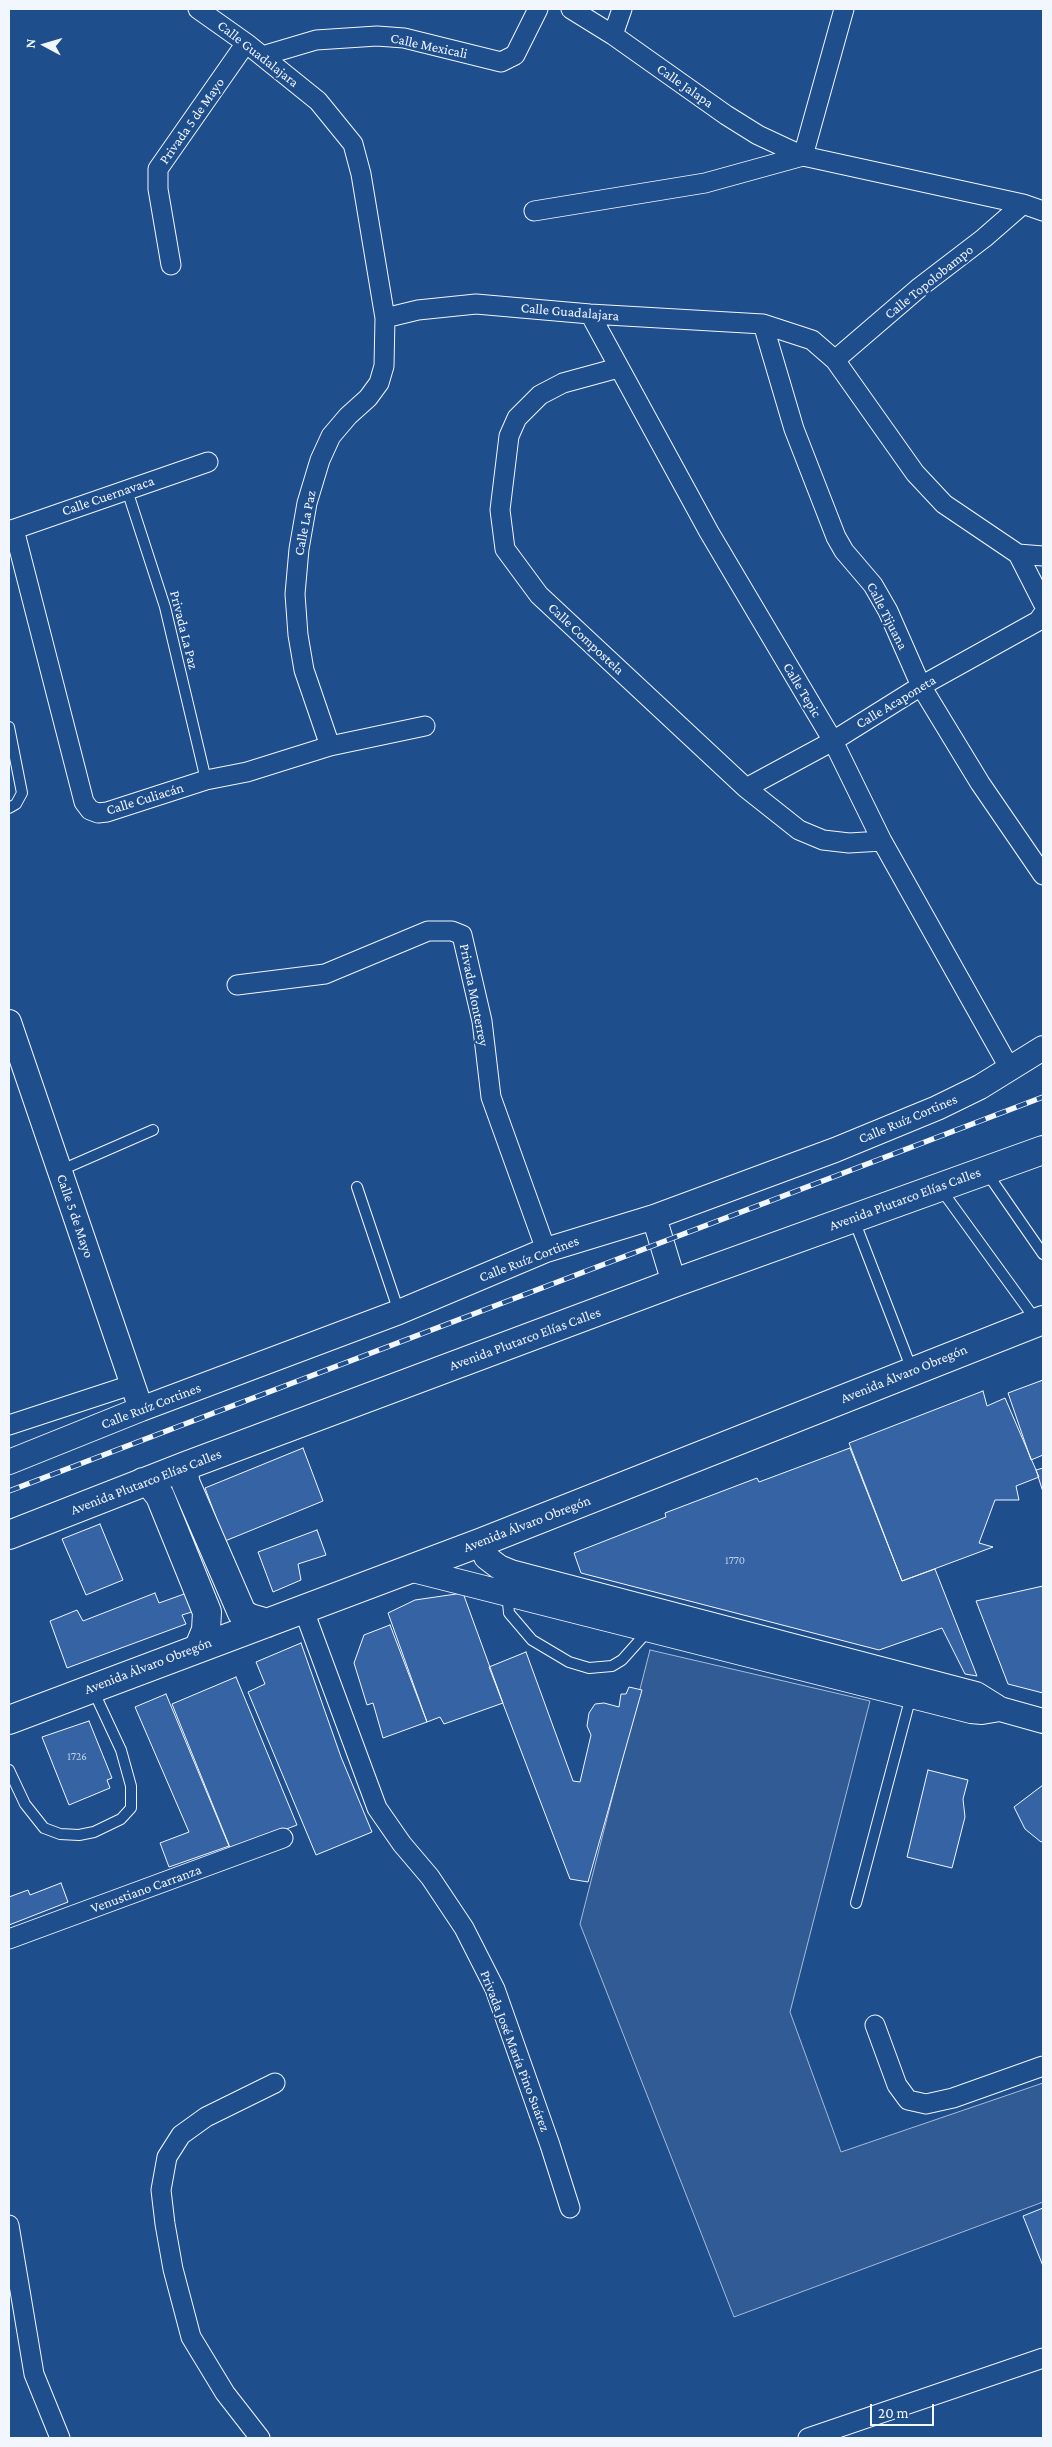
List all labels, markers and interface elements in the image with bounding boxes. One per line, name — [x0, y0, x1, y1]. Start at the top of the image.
street label: Calle Guadalajara — [214, 17, 302, 91]
north arrow — [20, 20, 70, 70]
street label: Calle Mexicali — [389, 30, 469, 62]
text: N — [22, 38, 39, 49]
street label: Calle Jalapa — [653, 60, 717, 112]
street label: Privada 5 de Mayo — [156, 75, 228, 167]
street label: Calle Topolobampo — [881, 241, 977, 323]
street label: Calle Guadalajara — [520, 299, 620, 325]
street label: Calle Cuernavaca — [60, 472, 156, 520]
street label: Calle La Paz — [290, 489, 320, 557]
street label: Calle Tijuana — [863, 579, 911, 653]
street label: Privada La Paz — [166, 589, 202, 671]
street label: Calle Compostela — [544, 599, 628, 679]
street label: Calle Tepic — [779, 660, 825, 720]
street label: Calle Acaponeta — [853, 672, 939, 732]
street label: Calle Culiacán — [104, 779, 186, 819]
street label: Privada Monterrey — [456, 942, 492, 1048]
street label: Calle Ruíz Cortines — [856, 1091, 960, 1147]
street label: Avenida Plutarco Elías Calles — [827, 1164, 983, 1234]
street label: Calle 5 de Mayo — [53, 1172, 97, 1260]
street label: Calle Ruíz Cortines — [477, 1232, 581, 1286]
street label: Avenida Plutarco Elías Calles — [447, 1304, 603, 1374]
street label: Avenida Álvaro Obregón — [838, 1341, 970, 1407]
street label: Calle Ruíz Cortines — [99, 1379, 203, 1433]
street label: Avenida Plutarco Elías Calles — [68, 1445, 224, 1519]
street label: Avenida Álvaro Obregón — [461, 1492, 593, 1556]
house number: 1770 — [725, 1554, 745, 1568]
street label: Avenida Álvaro Obregón — [82, 1634, 214, 1698]
house number: 1726 — [67, 1750, 87, 1764]
street label: Venustiano Carranza — [88, 1861, 204, 1917]
street label: Privada José María Pino Suárez — [476, 1968, 554, 2134]
scale bar — [872, 2394, 936, 2426]
text: 20 m — [878, 2405, 909, 2421]

